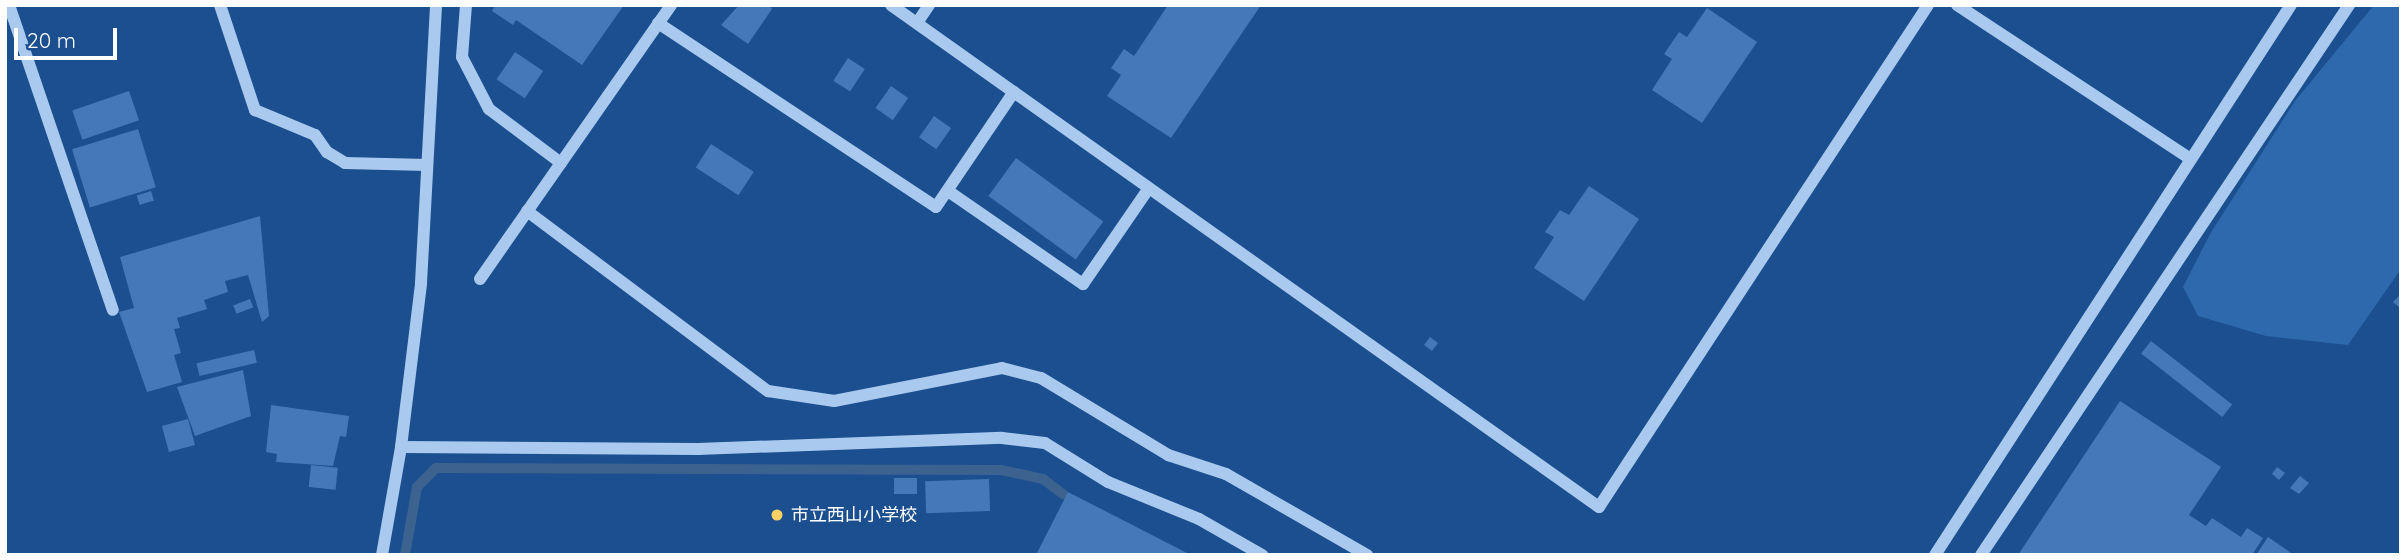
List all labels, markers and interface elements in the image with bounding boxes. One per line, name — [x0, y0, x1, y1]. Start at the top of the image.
scale bar — [18, 14, 121, 58]
text: 20 m — [27, 27, 76, 53]
place label: 市立西山小学校 — [791, 504, 917, 526]
marker: 市立西山小学校 — [769, 507, 785, 523]

